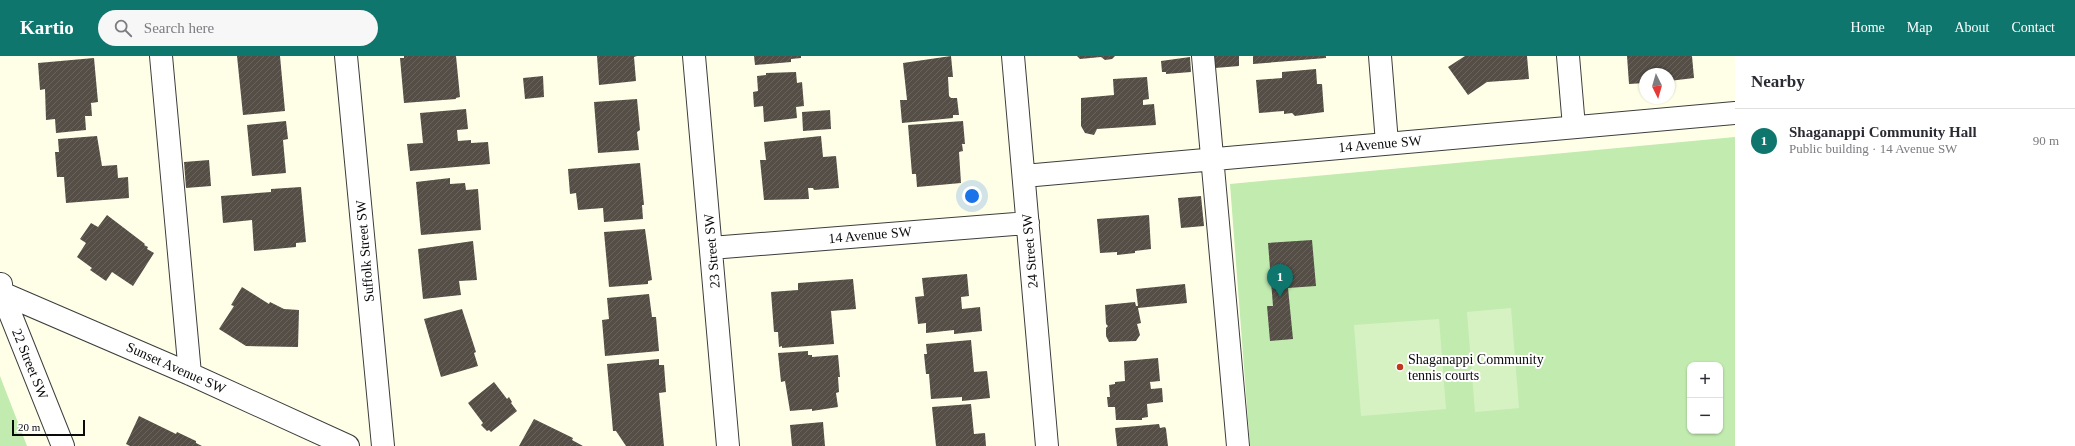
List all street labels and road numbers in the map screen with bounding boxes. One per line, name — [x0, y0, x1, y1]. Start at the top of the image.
street label: 14 Avenue SW — [1338, 133, 1423, 155]
street label: Suffolk Street SW — [353, 199, 377, 303]
street label: 23 Street SW — [701, 212, 723, 289]
street label: 24 Street SW — [1019, 212, 1041, 289]
street label: 14 Avenue SW — [828, 224, 913, 246]
street label: 22 Street SW — [9, 327, 51, 402]
street label: Sunset Avenue SW — [124, 339, 229, 397]

